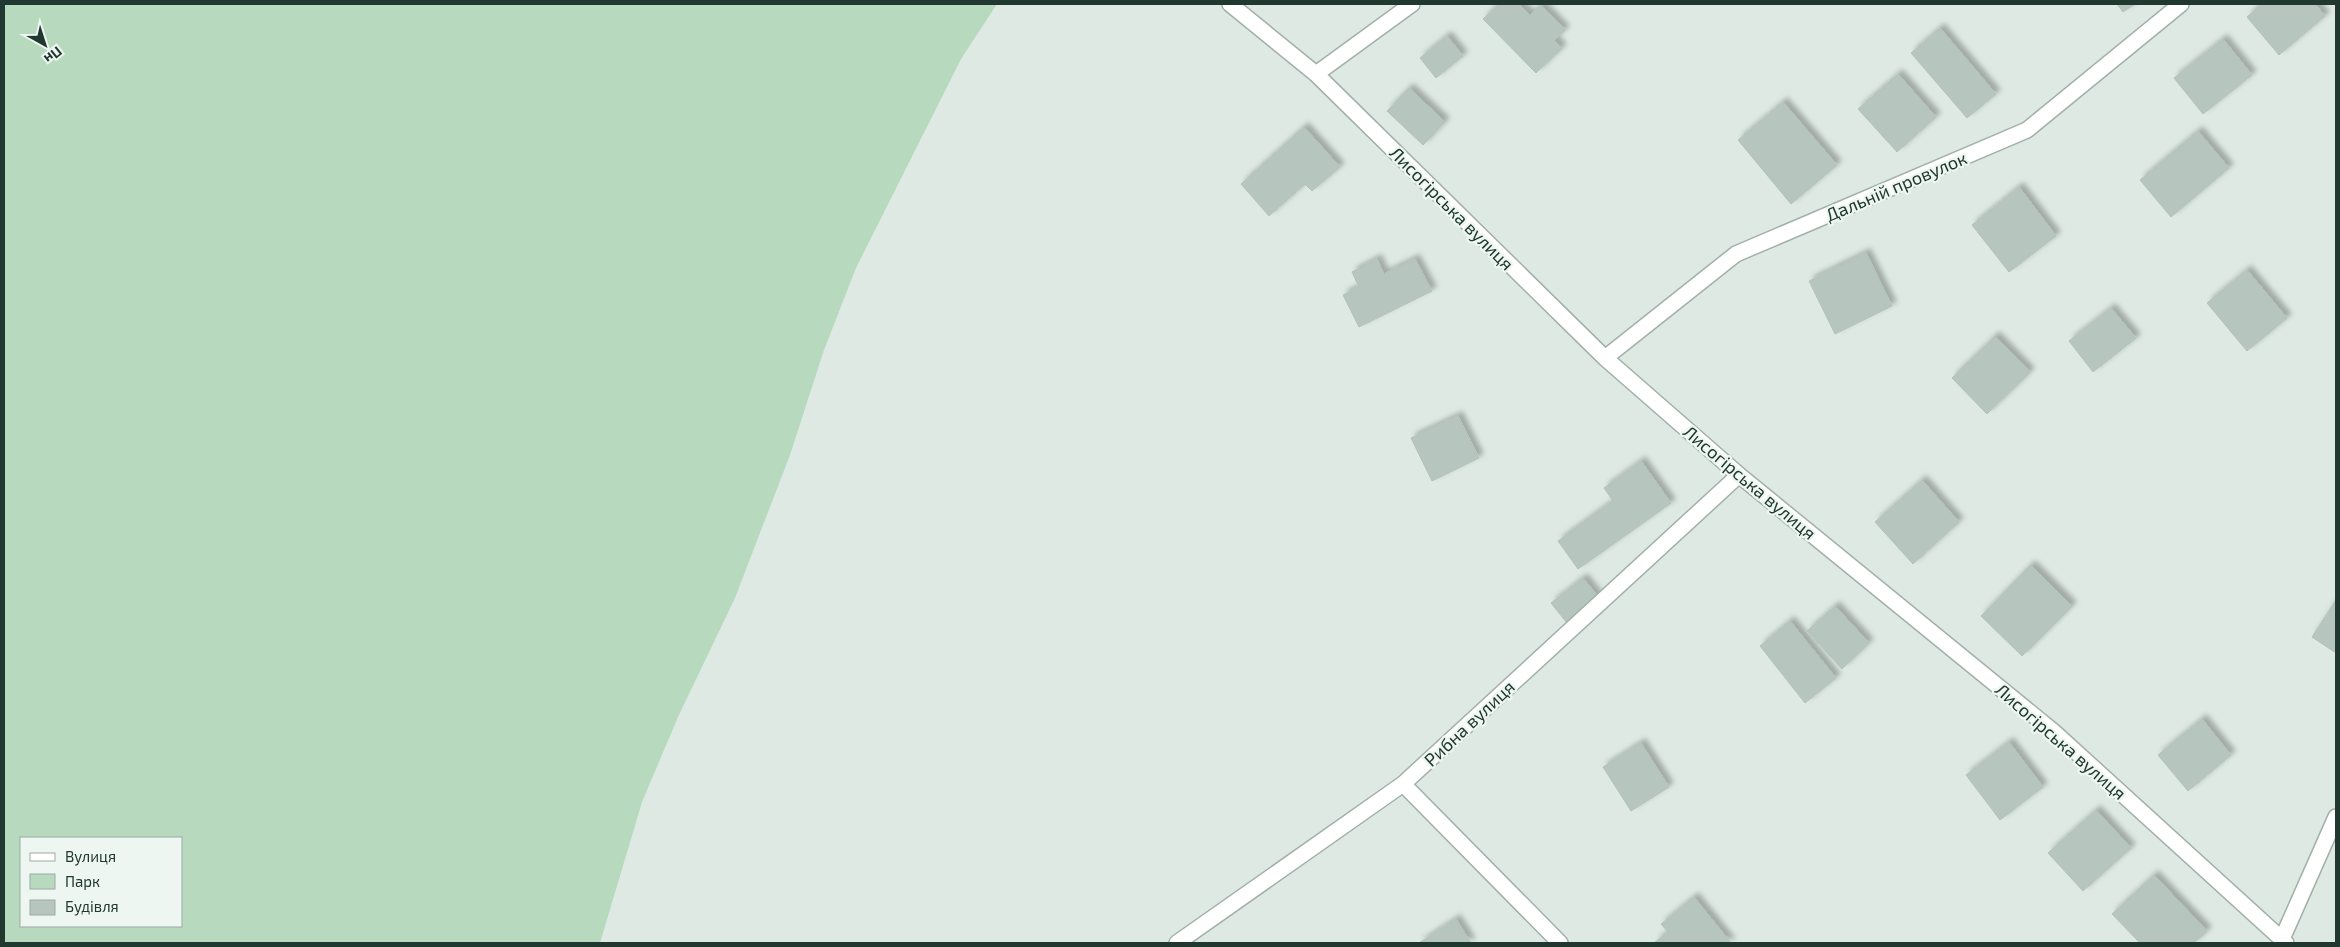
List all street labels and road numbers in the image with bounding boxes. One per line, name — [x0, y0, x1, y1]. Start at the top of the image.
street label: Лисогірська вулиця — [1385, 141, 1519, 275]
street label: Дальній провулок — [1822, 146, 1970, 226]
street label: Лисогірська вулиця — [1679, 420, 1821, 544]
street label: Рибна вулиця — [1419, 675, 1519, 771]
street label: Лисогірська вулиця — [1991, 678, 2131, 804]

